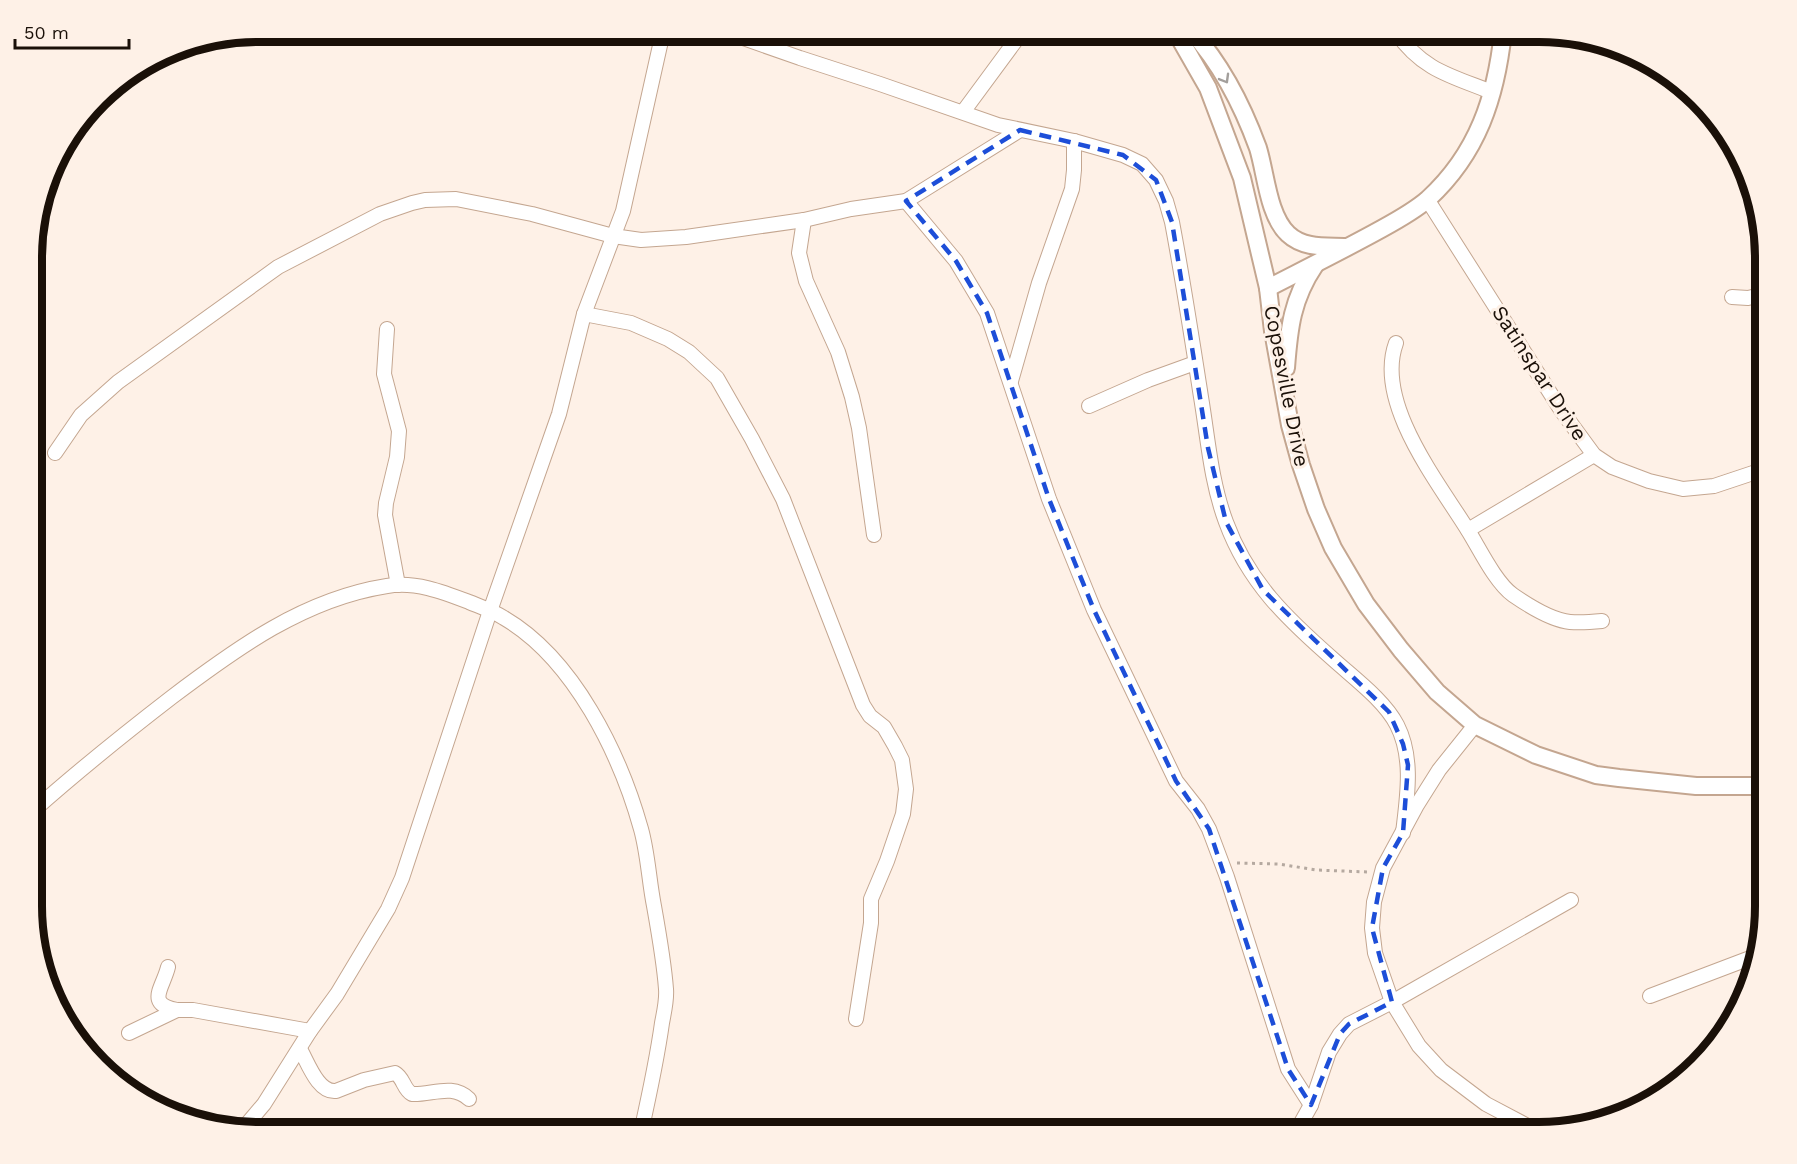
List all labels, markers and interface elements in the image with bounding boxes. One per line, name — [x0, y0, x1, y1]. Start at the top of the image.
scale bar — [15, 12, 129, 50]
text: 50 m — [24, 22, 69, 43]
one-way arrow — [1218, 73, 1230, 84]
street label: Satinspar Drive — [1487, 301, 1593, 445]
street label: Copesville Drive — [1259, 303, 1315, 469]

